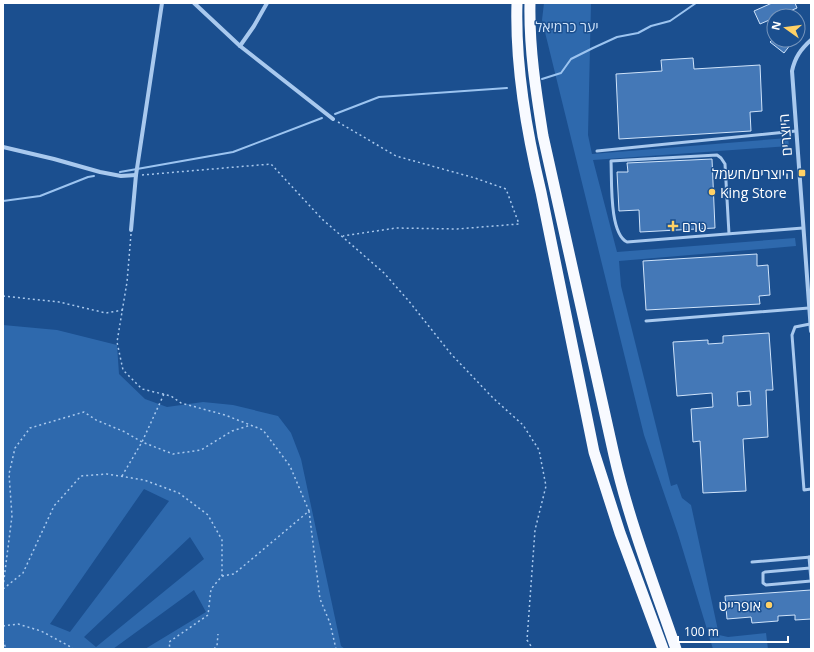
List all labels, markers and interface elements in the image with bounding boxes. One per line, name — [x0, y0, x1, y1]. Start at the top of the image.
north arrow — [766, 8, 806, 48]
park label: יער כרמיאל — [535, 17, 599, 36]
text: N — [767, 19, 784, 32]
street label: היוצרים — [774, 113, 796, 157]
place label: היוצרים/חשמל — [712, 164, 794, 183]
marker: היוצרים/חשמל — [797, 168, 807, 178]
place label: King Store — [720, 183, 787, 202]
marker: King Store — [707, 187, 717, 197]
place label: טרם — [682, 217, 707, 236]
marker: טרם — [667, 220, 679, 232]
place label: אופרייט — [718, 596, 761, 615]
marker: אופרייט — [764, 600, 774, 610]
scale bar — [678, 618, 788, 644]
text: 100 m — [684, 623, 719, 640]

